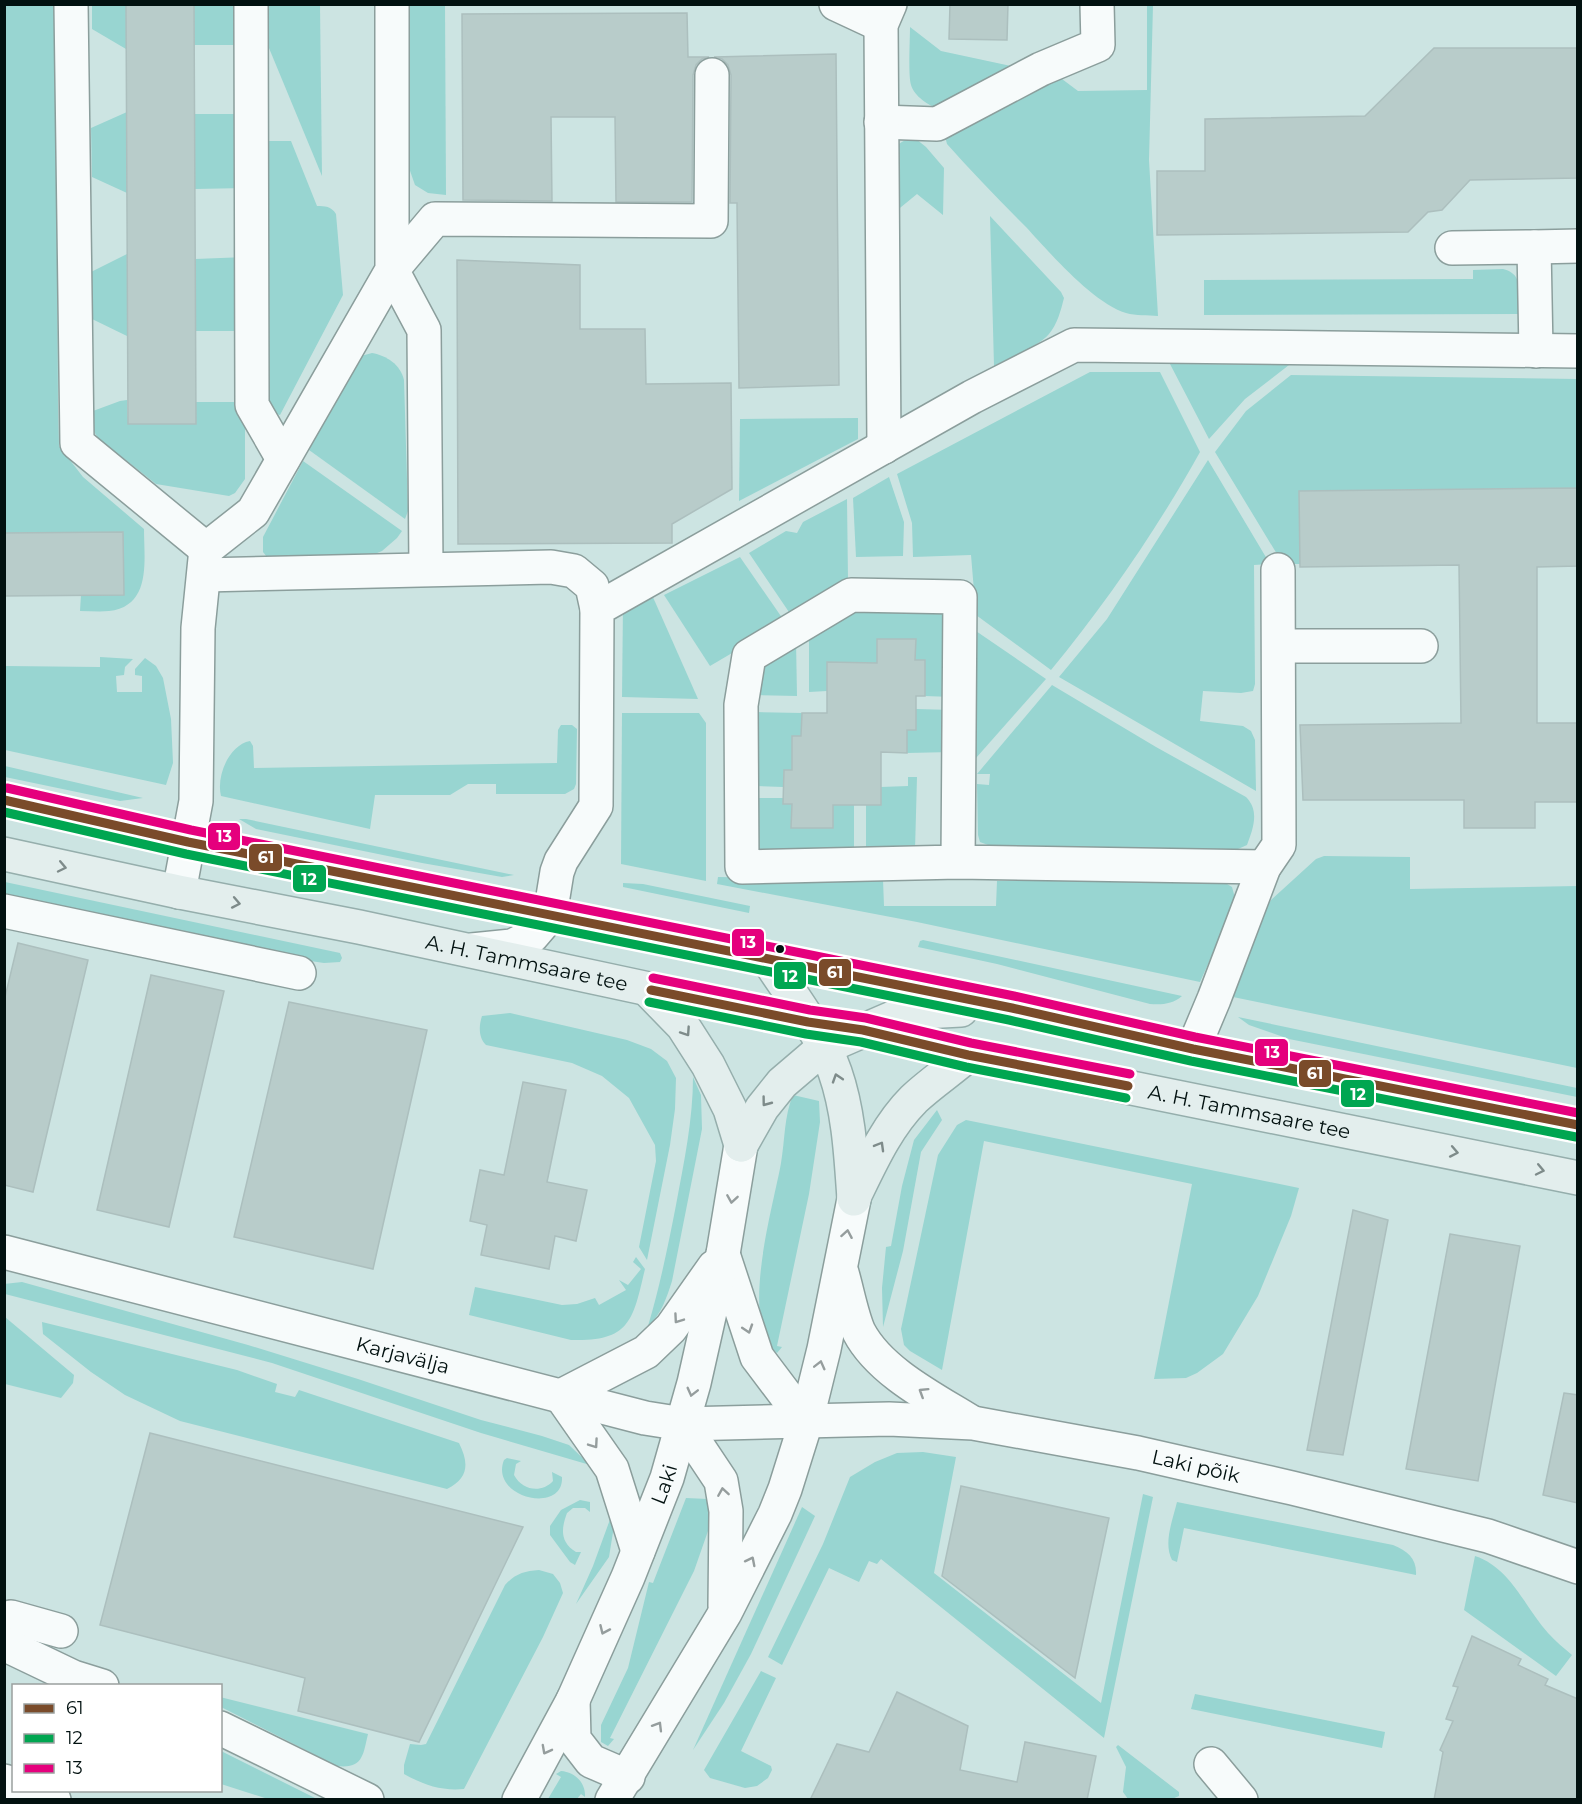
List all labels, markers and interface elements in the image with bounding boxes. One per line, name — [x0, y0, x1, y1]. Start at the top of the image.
line badge: 13 — [207, 822, 241, 851]
text: 13 — [216, 827, 232, 846]
line badge: 61 — [248, 843, 283, 872]
text: 61 — [258, 848, 274, 867]
one-way arrow — [56, 859, 66, 872]
line badge: 12 — [292, 864, 327, 893]
text: 12 — [301, 870, 317, 889]
one-way arrow — [231, 896, 241, 909]
line badge: 13 — [731, 928, 765, 957]
street label: A. H. Tammsaare tee — [424, 930, 630, 996]
text: 13 — [740, 933, 756, 952]
unlabelled marker — [774, 943, 786, 955]
line badge: 61 — [818, 958, 852, 987]
line badge: 12 — [773, 961, 807, 990]
text: 61 — [827, 963, 843, 982]
text: 12 — [782, 967, 798, 986]
one-way arrow — [679, 1025, 690, 1036]
line badge: 13 — [1254, 1038, 1289, 1067]
text: 13 — [1264, 1043, 1280, 1062]
line badge: 61 — [1298, 1059, 1332, 1088]
text: 61 — [1307, 1064, 1323, 1083]
one-way arrow — [832, 1073, 844, 1084]
line badge: 12 — [1340, 1079, 1375, 1108]
street label: A. H. Tammsaare tee — [1146, 1080, 1353, 1144]
text: 12 — [1350, 1085, 1366, 1104]
one-way arrow — [763, 1096, 774, 1107]
one-way arrow — [872, 1142, 884, 1152]
one-way arrow — [1449, 1145, 1459, 1158]
one-way arrow — [1535, 1163, 1545, 1176]
one-way arrow — [726, 1194, 739, 1204]
one-way arrow — [840, 1229, 853, 1239]
one-way arrow — [674, 1312, 685, 1323]
one-way arrow — [741, 1323, 753, 1334]
street label: Karjavälja — [353, 1332, 452, 1379]
one-way arrow — [812, 1360, 825, 1370]
one-way arrow — [686, 1387, 699, 1397]
one-way arrow — [919, 1387, 929, 1399]
one-way arrow — [587, 1437, 598, 1448]
street label: Laki põik — [1150, 1445, 1242, 1488]
street label: Laki — [646, 1462, 682, 1508]
one-way arrow — [718, 1488, 730, 1497]
one-way arrow — [744, 1557, 756, 1568]
one-way arrow — [600, 1624, 612, 1635]
legend — [12, 1684, 222, 1792]
text: 61 — [66, 1697, 83, 1719]
one-way arrow — [650, 1722, 662, 1732]
text: 12 — [66, 1727, 83, 1749]
one-way arrow — [542, 1743, 553, 1754]
text: 13 — [66, 1757, 83, 1779]

